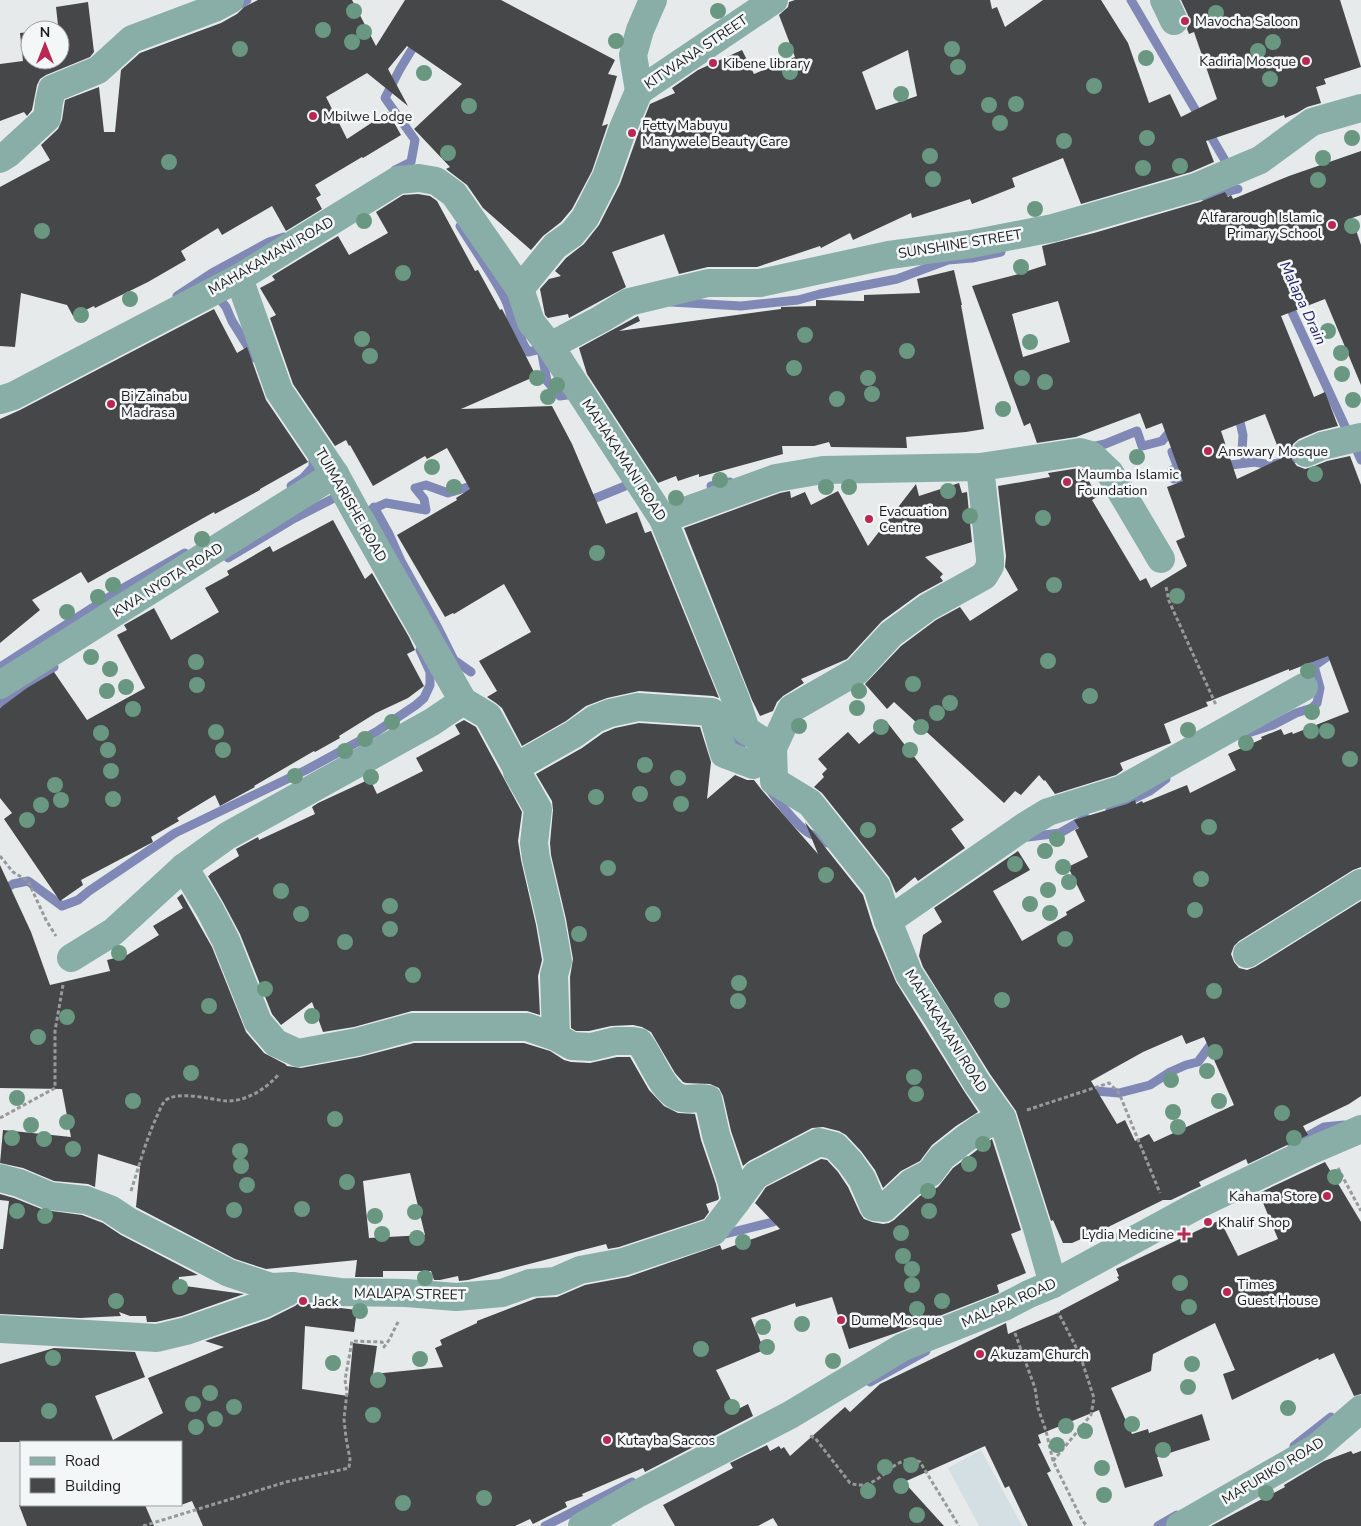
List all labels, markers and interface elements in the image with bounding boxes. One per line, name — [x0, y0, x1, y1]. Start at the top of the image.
street label: KITWANA STREET — [641, 10, 752, 94]
place label: Mavocha Saloon — [1195, 12, 1298, 31]
marker: Mavocha Saloon — [1179, 15, 1191, 27]
north arrow — [20, 20, 70, 70]
text: N — [40, 23, 50, 42]
place label: Kadiria Mosque — [1199, 52, 1296, 71]
place label: Kibene library — [723, 54, 811, 73]
marker: Kadiria Mosque — [1300, 55, 1312, 67]
marker: Kibene library — [707, 57, 719, 69]
place label: Mbilwe Lodge — [323, 107, 412, 126]
marker: Mbilwe Lodge — [307, 110, 319, 122]
place label: Fetty Mabuyu Manywele Beauty Care — [642, 116, 788, 151]
marker: Fetty Mabuyu Manywele Beauty Care — [626, 127, 638, 139]
place label: Alfararough Islamic Primary School — [1199, 208, 1323, 243]
street label: MAHAKAMANI ROAD — [205, 212, 337, 300]
marker: Alfararough Islamic Primary School — [1326, 219, 1338, 231]
street label: SUNSHINE STREET — [897, 225, 1024, 263]
water label: Malapa Drain — [1275, 258, 1331, 348]
place label: Bi Zainabu Madrasa — [121, 387, 187, 422]
street label: MAHAKAMANI ROAD — [577, 395, 671, 525]
marker: Bi Zainabu Madrasa — [105, 398, 117, 410]
place label: Answary Mosque — [1218, 442, 1328, 461]
street label: TUIMARISHE ROAD — [311, 444, 391, 566]
marker: Answary Mosque — [1202, 445, 1214, 457]
place label: Maumba Islamic Foundation — [1077, 465, 1180, 500]
marker: Maumba Islamic Foundation — [1061, 476, 1073, 488]
place label: Evacuation Centre — [879, 502, 947, 537]
marker: Evacuation Centre — [863, 513, 875, 525]
street label: KWA NYOTA ROAD — [109, 538, 227, 622]
street label: MAHAKAMANI ROAD — [900, 966, 992, 1096]
place label: Kahama Store — [1229, 1187, 1317, 1206]
marker: Kahama Store — [1321, 1190, 1333, 1202]
place label: Khalif Shop — [1218, 1213, 1290, 1232]
marker: Khalif Shop — [1202, 1216, 1214, 1228]
place label: Lydia Medicine — [1082, 1225, 1174, 1244]
marker: Lydia Medicine — [1178, 1228, 1190, 1240]
street label: MALAPA ROAD — [959, 1274, 1059, 1332]
place label: Times Guest House — [1237, 1275, 1318, 1310]
street label: MALAPA STREET — [354, 1284, 467, 1304]
marker: Times Guest House — [1221, 1286, 1233, 1298]
place label: Jack — [312, 1292, 339, 1311]
marker: Jack — [297, 1295, 309, 1307]
place label: Dume Mosque — [851, 1311, 942, 1330]
marker: Dume Mosque — [835, 1314, 847, 1326]
place label: Akuzam Church — [990, 1345, 1089, 1364]
marker: Akuzam Church — [974, 1348, 986, 1360]
place label: Kutayba Saccos — [617, 1431, 716, 1450]
street label: MAFURIKO ROAD — [1218, 1433, 1328, 1509]
marker: Kutayba Saccos — [601, 1434, 613, 1446]
legend — [20, 1441, 182, 1506]
text: Road — [65, 1451, 100, 1471]
text: Building — [65, 1476, 121, 1496]

